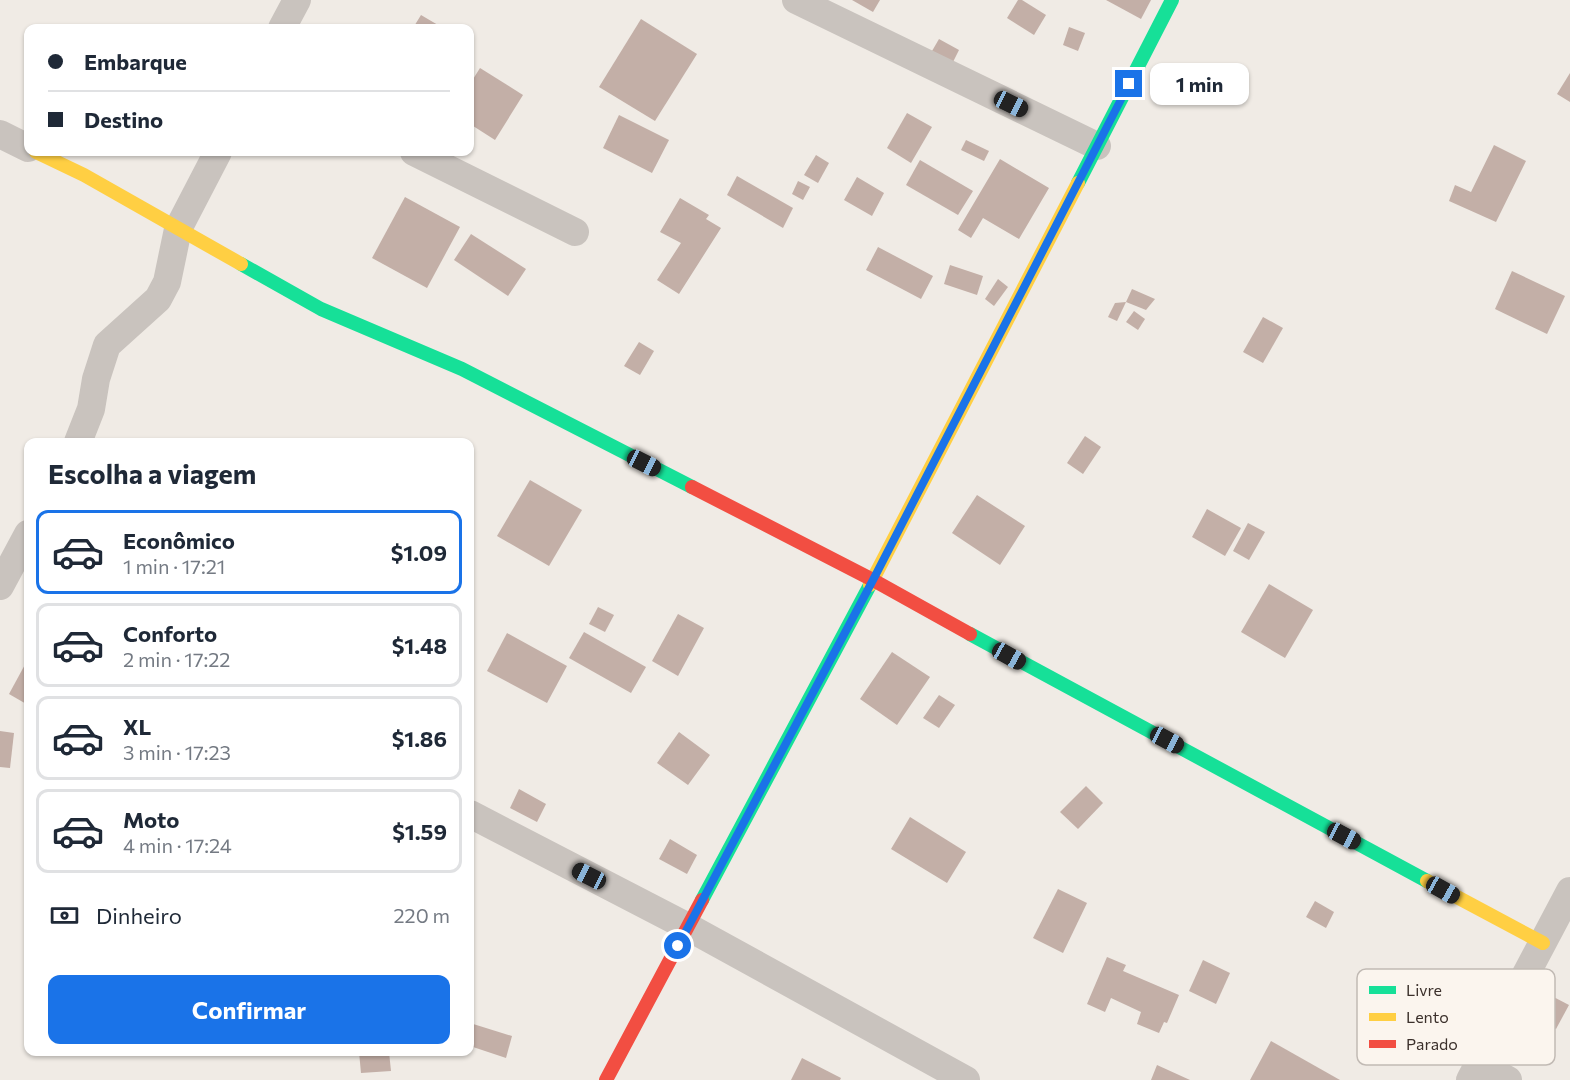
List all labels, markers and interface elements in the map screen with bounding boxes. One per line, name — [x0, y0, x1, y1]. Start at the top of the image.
text: Embarque — [84, 48, 187, 75]
callout: 1 min — [1150, 63, 1249, 105]
route end — [1115, 70, 1142, 97]
text: 1 min — [1176, 72, 1223, 96]
car — [991, 88, 1031, 120]
text: Destino — [84, 106, 163, 133]
car — [624, 447, 664, 479]
text: Escolha a viagem — [48, 457, 256, 490]
icon: car — [51, 525, 105, 579]
text: Econômico — [123, 527, 235, 554]
text: $1.09 — [391, 539, 447, 566]
text: 1 min · 17:21 — [123, 554, 225, 578]
icon: car — [51, 618, 105, 672]
text: Conforto — [123, 620, 217, 647]
text: $1.48 — [392, 632, 447, 659]
car — [989, 639, 1029, 673]
text: 2 min · 17:22 — [123, 647, 230, 671]
icon: car — [51, 711, 105, 765]
text: XL — [123, 713, 151, 740]
car — [1147, 724, 1187, 756]
text: $1.86 — [392, 725, 447, 752]
text: 3 min · 17:23 — [123, 740, 231, 764]
icon: car — [51, 804, 105, 858]
text: Moto — [123, 806, 179, 833]
text: $1.59 — [392, 818, 447, 845]
car — [1324, 820, 1364, 852]
text: 4 min · 17:24 — [123, 833, 232, 857]
car — [569, 860, 609, 892]
car — [1423, 873, 1463, 907]
icon: cash — [48, 899, 81, 932]
text: Dinheiro — [96, 902, 182, 929]
text: 220 m — [394, 903, 450, 927]
route start — [664, 932, 691, 959]
legend — [1357, 969, 1555, 1065]
button: Confirmar — [48, 975, 450, 1044]
text: Livre — [1406, 980, 1442, 999]
text: Lento — [1406, 1007, 1449, 1026]
text: Parado — [1406, 1034, 1458, 1053]

